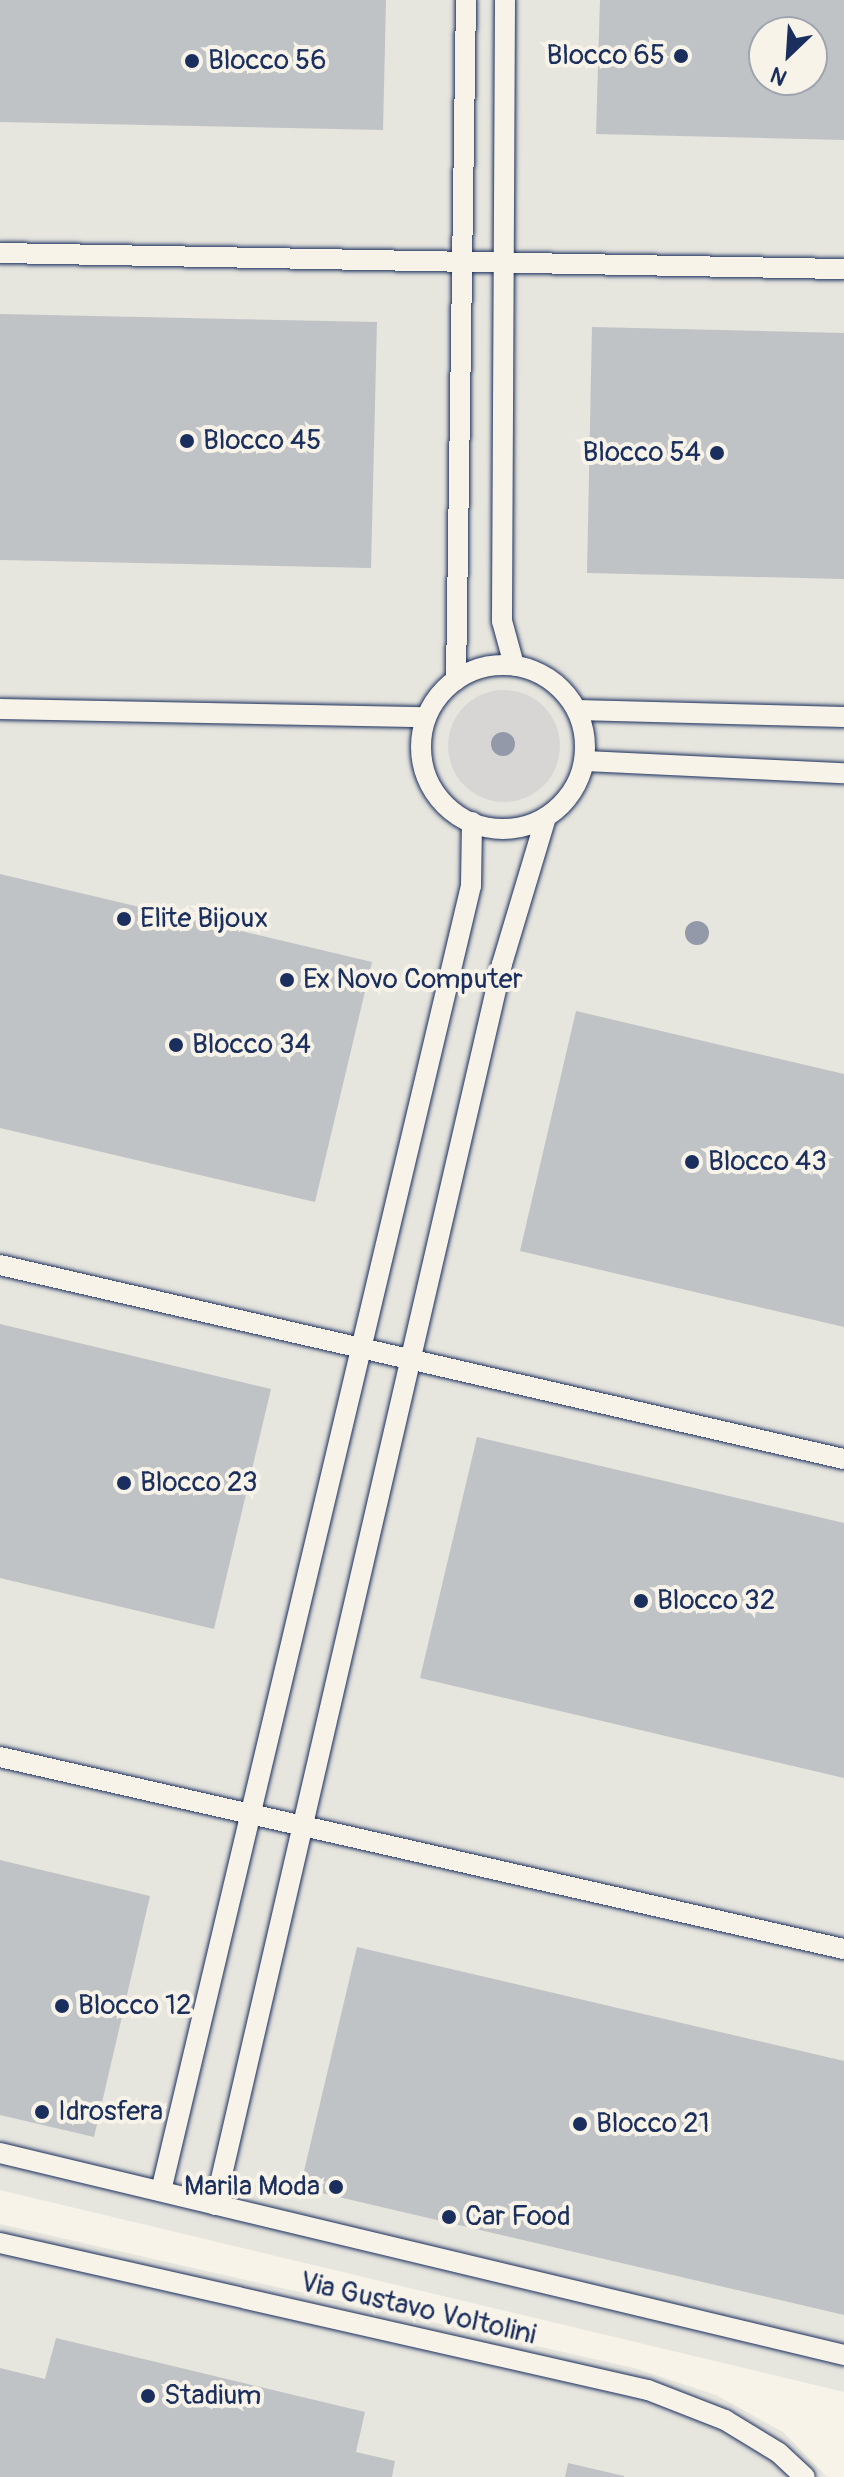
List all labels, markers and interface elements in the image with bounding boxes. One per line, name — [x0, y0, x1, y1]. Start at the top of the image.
north arrow — [748, 16, 828, 96]
place label: Blocco 65 — [546, 39, 665, 73]
place label: Blocco 56 — [208, 44, 327, 78]
marker: Blocco 65 — [672, 47, 690, 65]
marker: Blocco 56 — [183, 52, 201, 70]
text: N — [766, 60, 791, 92]
place label: Blocco 45 — [203, 424, 322, 458]
marker: Blocco 45 — [178, 432, 196, 450]
place label: Blocco 54 — [582, 436, 701, 470]
marker: Blocco 54 — [708, 444, 726, 462]
place label: Elite Bijoux — [140, 902, 268, 936]
marker: Elite Bijoux — [115, 910, 133, 928]
place label: Ex Novo Computer — [303, 963, 523, 997]
marker: Ex Novo Computer — [278, 971, 296, 989]
place label: Blocco 34 — [192, 1028, 311, 1062]
marker: Blocco 34 — [167, 1036, 185, 1054]
place label: Blocco 43 — [708, 1145, 827, 1179]
marker: Blocco 43 — [683, 1153, 701, 1171]
place label: Blocco 23 — [140, 1466, 258, 1500]
marker: Blocco 23 — [115, 1474, 133, 1492]
place label: Blocco 32 — [657, 1584, 775, 1618]
marker: Blocco 32 — [632, 1592, 650, 1610]
place label: Blocco 12 — [78, 1989, 192, 2023]
marker: Blocco 12 — [53, 1997, 71, 2015]
place label: Idrosfera — [58, 2095, 163, 2129]
marker: Idrosfera — [33, 2103, 51, 2121]
place label: Blocco 21 — [596, 2107, 710, 2141]
marker: Blocco 21 — [571, 2115, 589, 2133]
place label: Marila Moda — [184, 2170, 320, 2204]
marker: Marila Moda — [327, 2178, 345, 2196]
place label: Car Food — [465, 2200, 571, 2234]
marker: Car Food — [440, 2208, 458, 2226]
street label: Via Gustavo Voltolini — [297, 2266, 539, 2352]
place label: Stadium — [164, 2379, 261, 2413]
marker: Stadium — [139, 2387, 157, 2405]

